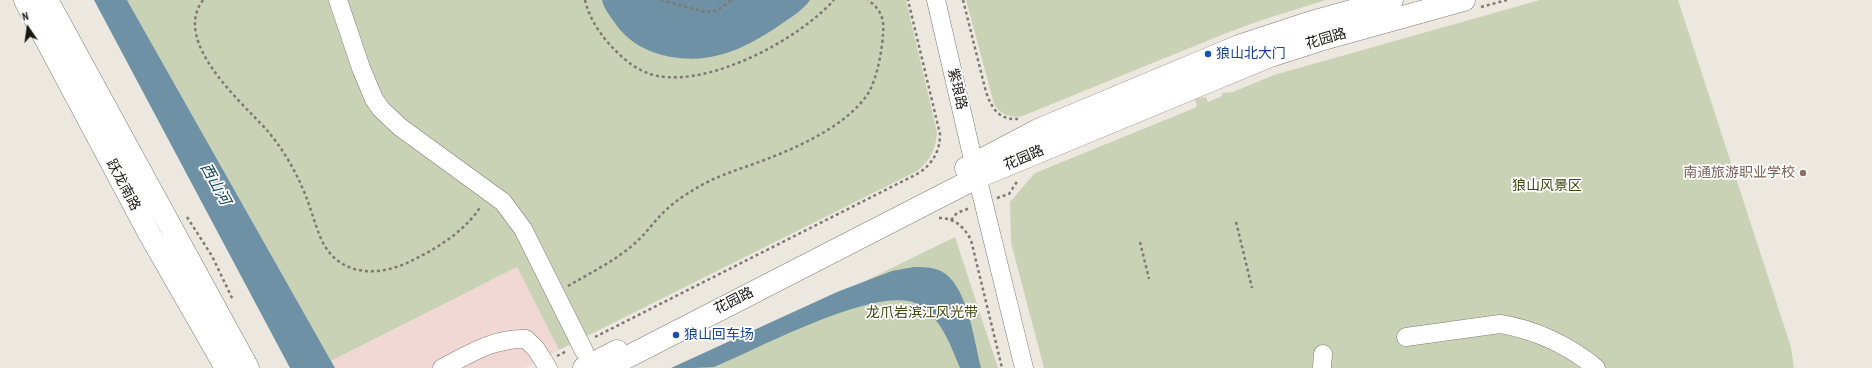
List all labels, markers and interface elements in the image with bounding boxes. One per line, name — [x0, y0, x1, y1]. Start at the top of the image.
north arrow — [8, 8, 48, 48]
text: N — [21, 9, 30, 24]
street label: 花园路 — [1303, 25, 1349, 53]
place label: 狼山北大门 — [1216, 46, 1286, 62]
marker: 狼山北大门 — [1203, 49, 1213, 59]
street label: 紫琅路 — [944, 67, 970, 111]
street label: 花园路 — [1001, 142, 1047, 174]
street label: 跃龙南路 — [102, 156, 144, 214]
water label: 西山河 — [196, 160, 234, 208]
place label: 南通旅游职业学校 — [1683, 165, 1795, 181]
marker: 南通旅游职业学校 — [1798, 168, 1808, 178]
park label: 狼山风景区 — [1512, 178, 1582, 194]
street label: 花园路 — [711, 284, 757, 318]
park label: 龙爪岩滨江风光带 — [866, 305, 978, 321]
place label: 狼山回车场 — [684, 327, 754, 343]
marker: 狼山回车场 — [671, 330, 681, 340]

